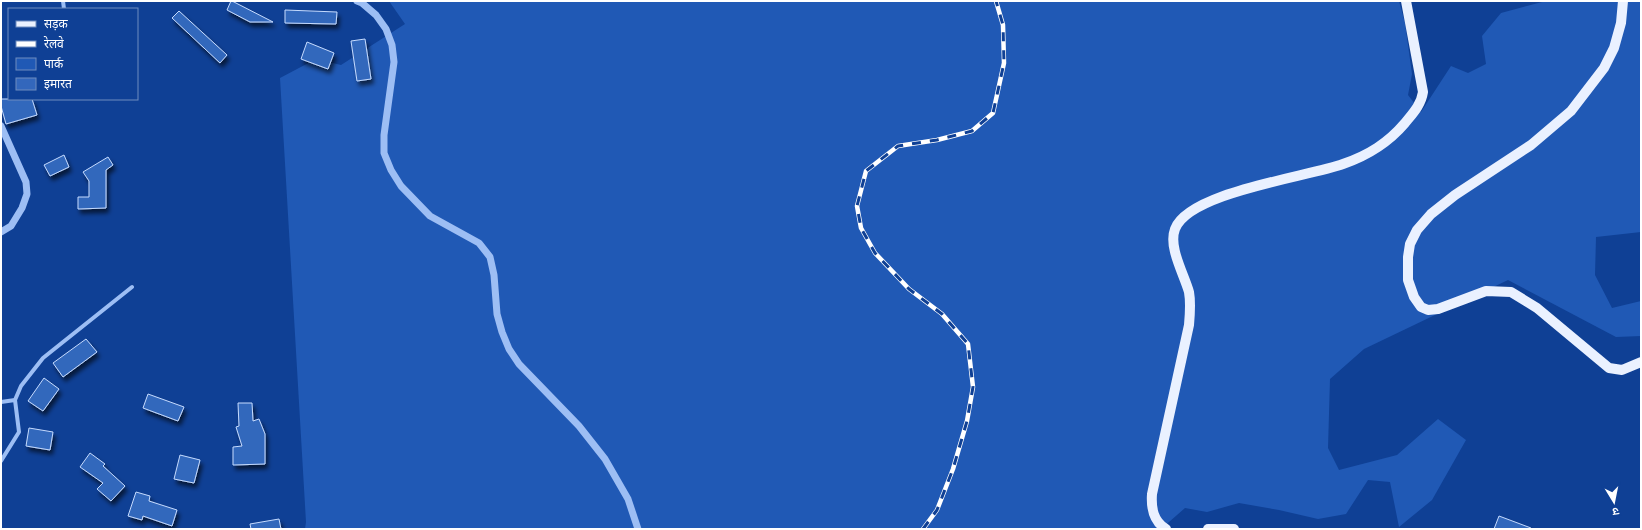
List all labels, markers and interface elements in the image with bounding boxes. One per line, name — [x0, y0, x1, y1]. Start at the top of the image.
legend — [8, 8, 138, 100]
text: सड़क — [44, 15, 69, 32]
text: रेलवे — [44, 35, 64, 52]
text: पार्क — [44, 55, 64, 72]
text: इमारत — [44, 75, 73, 92]
north arrow — [1594, 482, 1634, 522]
text: उ — [1611, 504, 1620, 520]

